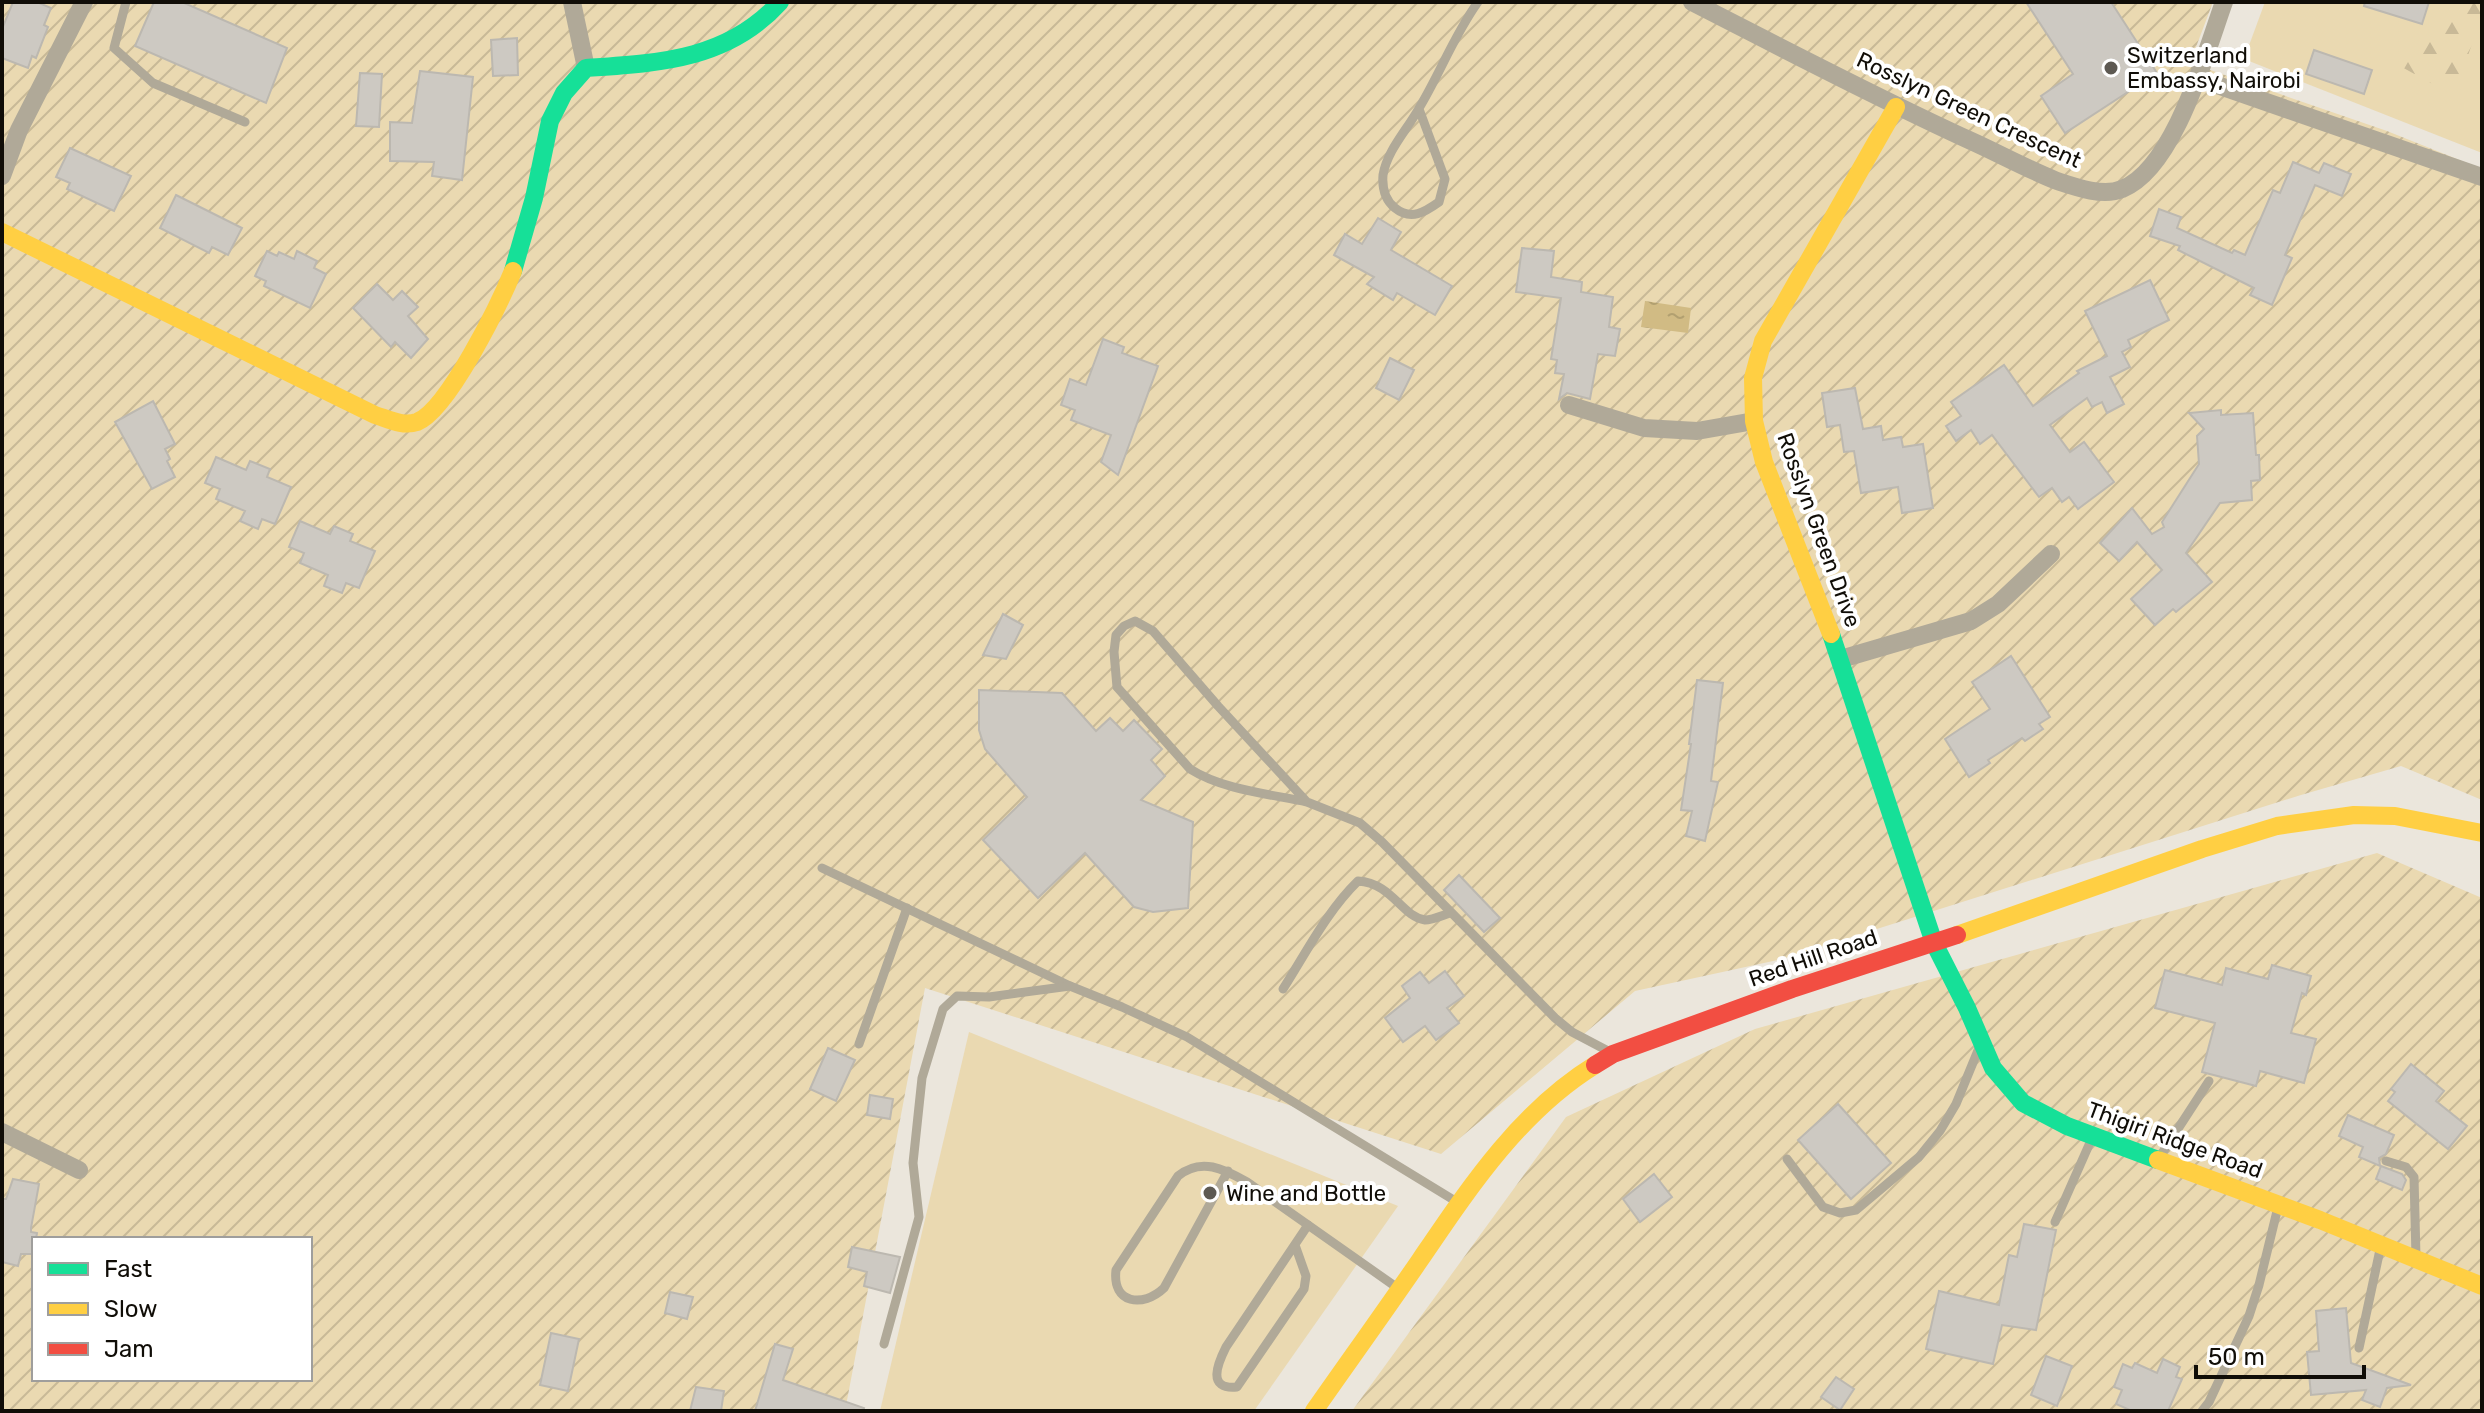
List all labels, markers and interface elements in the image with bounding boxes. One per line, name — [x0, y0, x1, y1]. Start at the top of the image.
place label: Switzerland Embassy, Nairobi — [2127, 42, 2301, 94]
street label: Rosslyn Green Crescent — [1852, 46, 2086, 174]
marker: Switzerland Embassy, Nairobi — [2102, 59, 2120, 77]
street label: Rosslyn Green Drive — [1771, 429, 1867, 631]
street label: Red Hill Road — [1745, 923, 1881, 993]
street label: Thigiri Ridge Road — [2084, 1096, 2266, 1184]
place label: Wine and Bottle — [1226, 1180, 1386, 1207]
marker: Wine and Bottle — [1201, 1184, 1219, 1202]
legend — [32, 1237, 312, 1381]
text: Fast — [104, 1255, 152, 1283]
text: Slow — [104, 1295, 157, 1323]
scale bar — [2196, 1329, 2364, 1379]
text: Jam — [104, 1335, 154, 1363]
text: 50 m — [2208, 1343, 2265, 1371]

